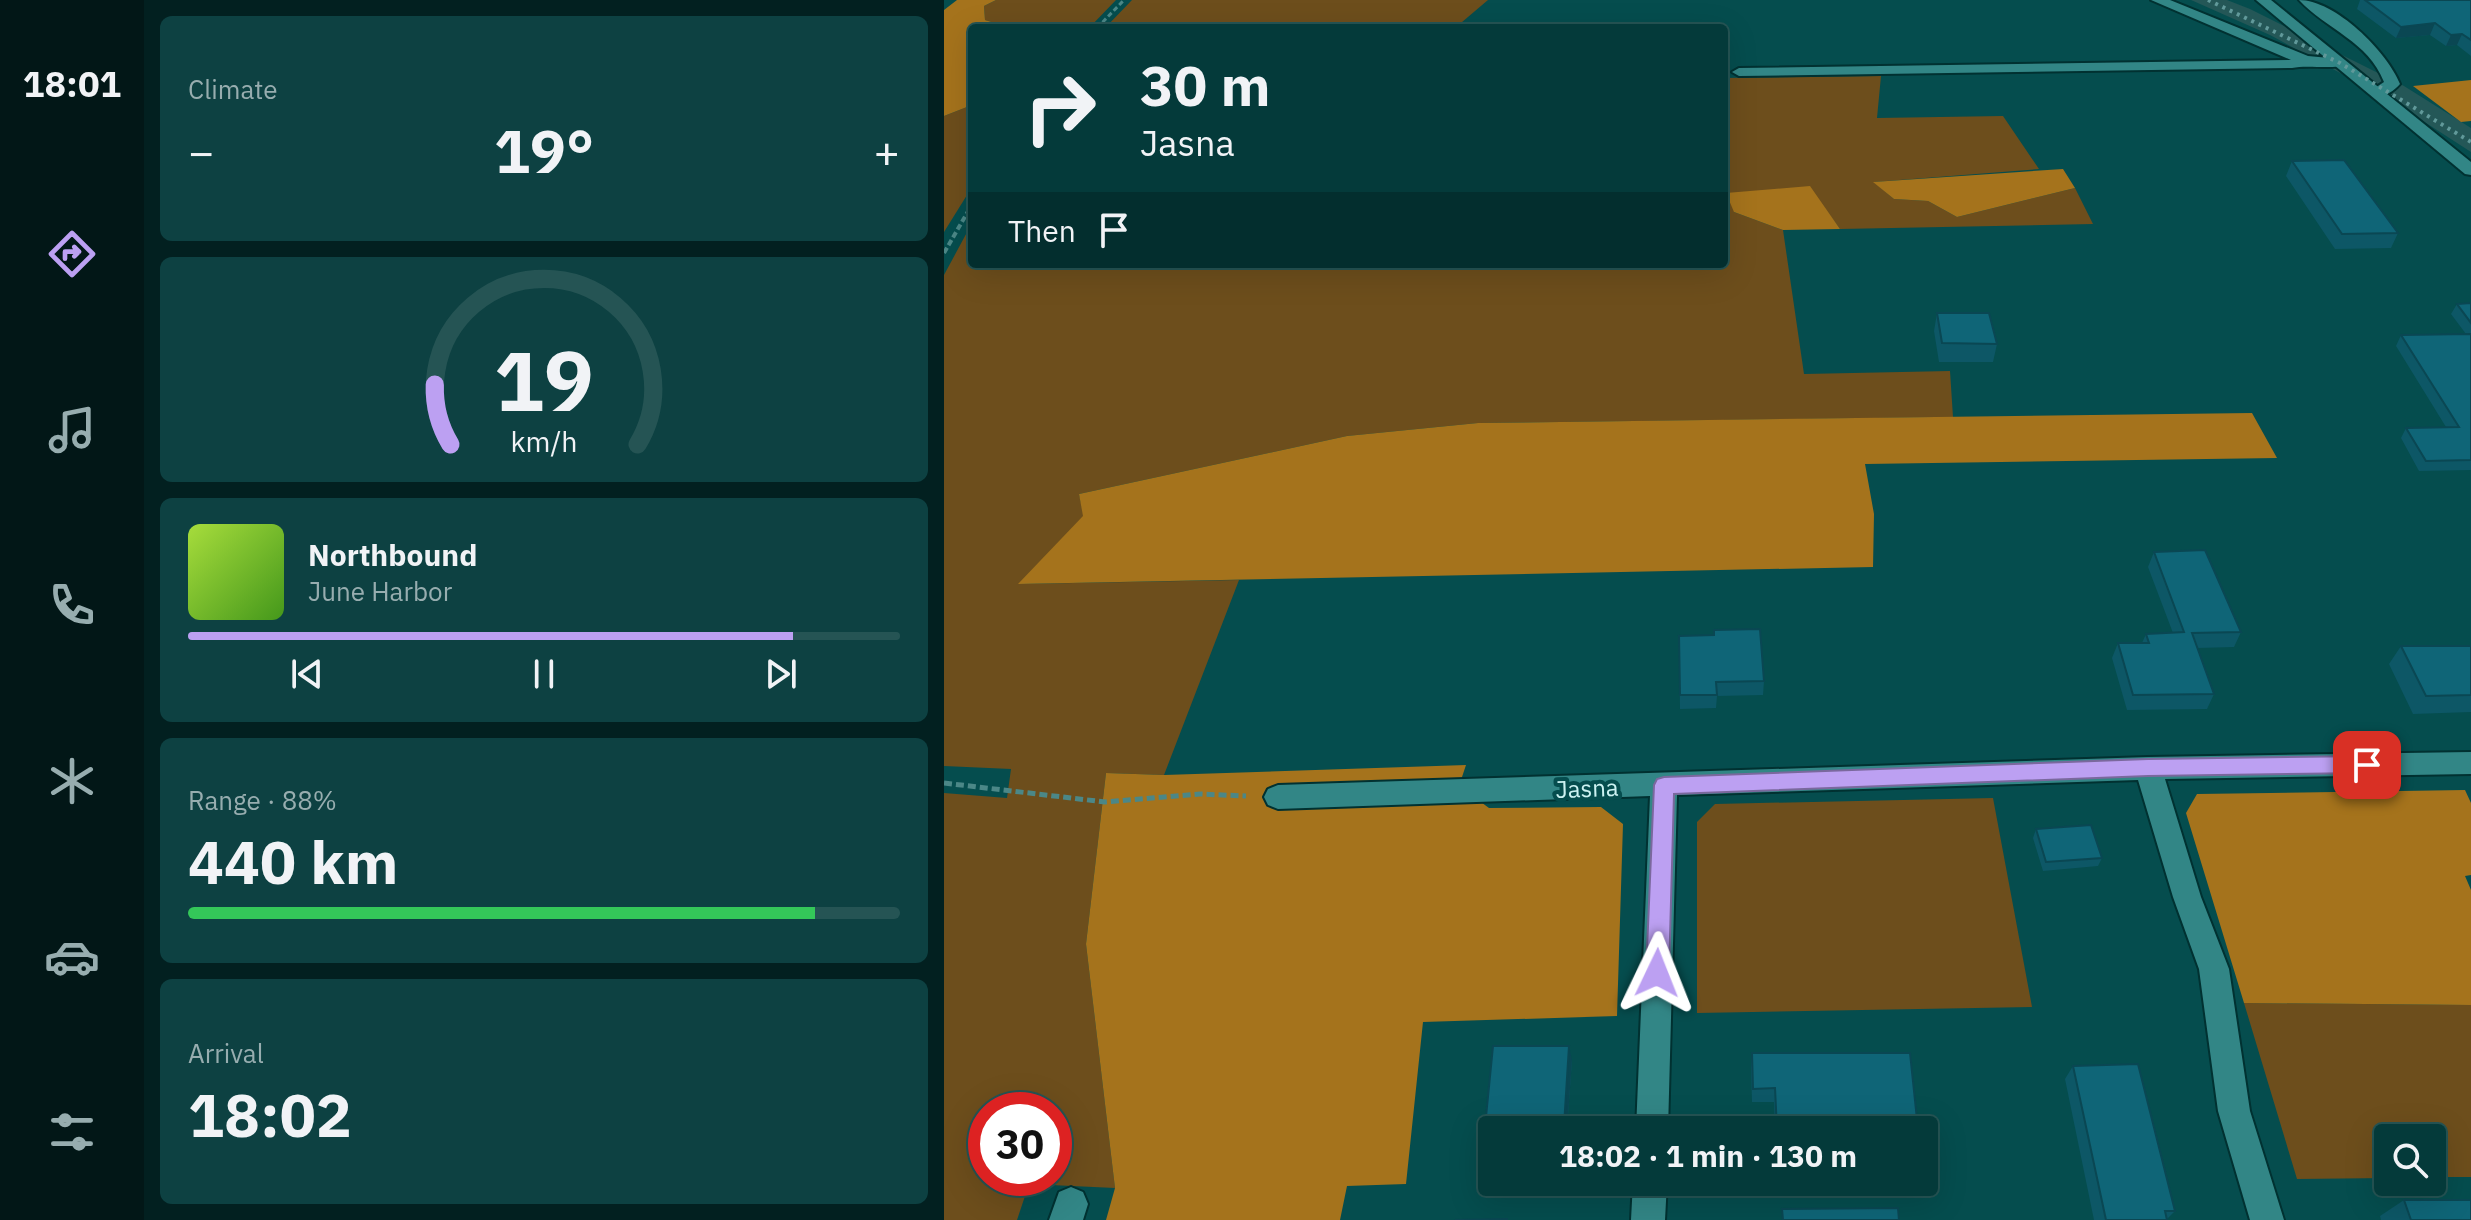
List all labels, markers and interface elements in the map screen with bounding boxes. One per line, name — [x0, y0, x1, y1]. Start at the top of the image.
text: 30 m — [1140, 49, 1270, 121]
icon: right — [1008, 56, 1112, 160]
text: 18:01 — [23, 60, 121, 107]
text: Climate — [188, 72, 278, 106]
text: 19° — [494, 111, 594, 190]
text: Jasna — [1140, 119, 1235, 166]
text: − — [188, 123, 214, 180]
text: + — [874, 123, 900, 180]
icon: arrive — [1092, 208, 1136, 252]
text: Then — [1008, 211, 1076, 250]
icon: directions — [44, 226, 100, 282]
text: 19 — [494, 326, 594, 434]
icon: music — [44, 402, 100, 458]
text: km/h — [510, 423, 578, 460]
text: Northbound — [308, 535, 477, 574]
text: June Harbor — [308, 574, 452, 608]
icon: phone — [44, 577, 100, 633]
icon: previous — [285, 652, 329, 696]
icon: pause — [522, 652, 566, 696]
icon: next — [759, 652, 803, 696]
pin — [2333, 731, 2401, 799]
icon: arrive — [2345, 743, 2389, 787]
icon: climate — [44, 753, 100, 809]
street label: Jasna — [1555, 771, 1619, 805]
text: Range · 88% — [188, 783, 337, 817]
text: 440 km — [188, 822, 398, 901]
icon: car — [44, 929, 100, 985]
position arrow — [1615, 931, 1699, 1015]
text: Arrival — [188, 1036, 264, 1070]
text: 18:02 — [188, 1075, 352, 1154]
speed limit sign: 30 — [968, 1092, 1072, 1196]
icon: filters — [44, 1104, 100, 1160]
map controls — [2374, 1124, 2446, 1196]
button: search — [2374, 1124, 2446, 1196]
text: 18:02 · 1 min · 130 m — [1559, 1136, 1857, 1175]

